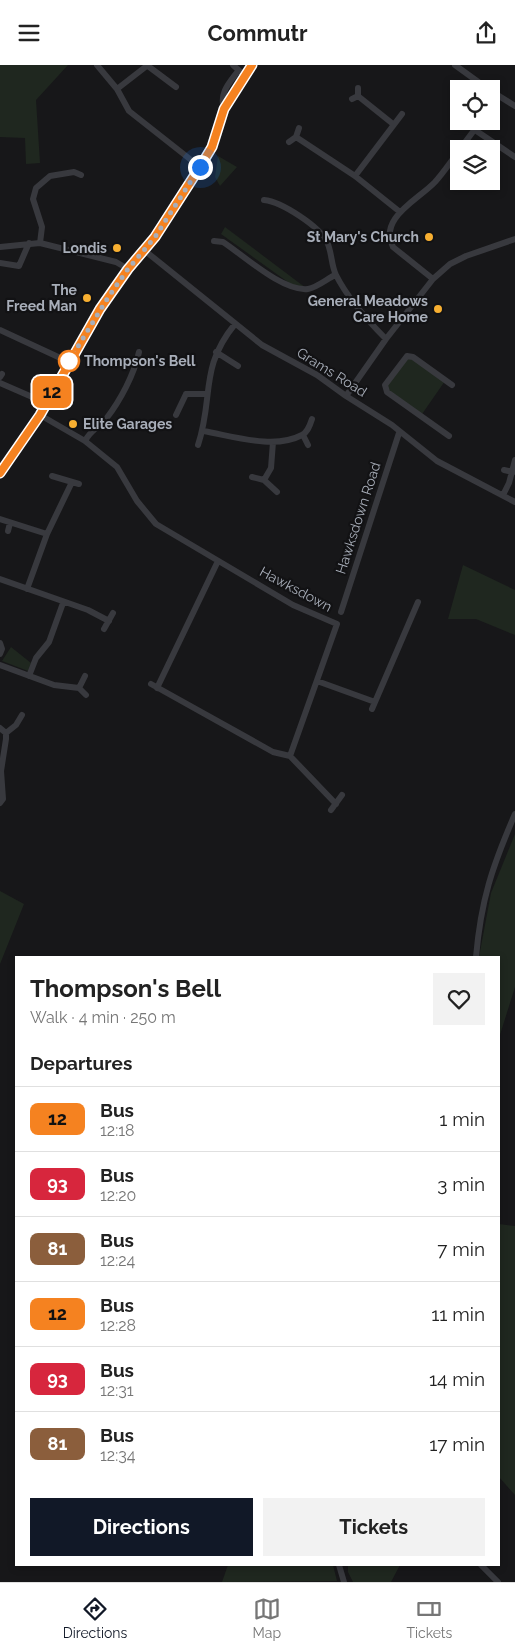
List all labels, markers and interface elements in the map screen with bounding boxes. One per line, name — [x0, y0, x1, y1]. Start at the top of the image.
icon: menu — [15, 19, 43, 47]
icon: share — [472, 19, 500, 47]
text: Commutr — [208, 20, 307, 46]
map controls — [450, 80, 500, 190]
button: locate — [450, 80, 500, 130]
button: layers — [450, 140, 500, 190]
your location — [188, 155, 213, 180]
place label: St Mary's Church — [307, 229, 419, 245]
marker: St Mary's Church — [423, 231, 435, 243]
place label: Londis — [62, 240, 107, 256]
marker: Londis — [111, 242, 123, 254]
place label: The Freed Man — [6, 282, 78, 314]
marker: The Freed Man — [81, 292, 93, 304]
place label: General Meadows Care Home — [308, 293, 429, 325]
marker: General Meadows Care Home — [432, 303, 444, 315]
street label: Grams Road — [294, 344, 370, 400]
marker: Thompson's Bell — [58, 350, 80, 372]
place label: Thompson's Bell — [84, 353, 196, 369]
line badge: 12 — [30, 376, 74, 408]
text: 12 — [42, 381, 62, 402]
place label: Elite Garages — [83, 416, 172, 432]
marker: Elite Garages — [67, 418, 79, 430]
street label: Hawksdown Road — [332, 460, 384, 576]
street label: Hawksdown — [257, 563, 335, 615]
button: heart — [433, 973, 485, 1025]
text: Thompson's Bell — [30, 974, 221, 1003]
text: Walk · 4 min · 250 m — [30, 1008, 176, 1027]
text: Departures — [30, 1052, 132, 1074]
text: Bus — [100, 1099, 134, 1121]
text: 12 — [48, 1108, 67, 1129]
text: 1 min — [439, 1108, 485, 1130]
text: 12:18 — [100, 1121, 135, 1140]
text: Bus — [100, 1164, 134, 1186]
text: 93 — [47, 1173, 68, 1194]
text: 3 min — [437, 1173, 485, 1195]
text: 12:20 — [100, 1186, 136, 1205]
text: Bus — [100, 1229, 134, 1251]
text: 81 — [48, 1238, 67, 1259]
text: 7 min — [437, 1238, 485, 1260]
text: 12:24 — [100, 1251, 135, 1270]
text: Bus — [100, 1294, 134, 1316]
text: 12 — [48, 1303, 67, 1324]
text: 11 min — [431, 1303, 485, 1325]
text: 12:28 — [100, 1316, 136, 1335]
text: Bus — [100, 1359, 134, 1381]
text: 93 — [47, 1368, 68, 1389]
text: 14 min — [429, 1368, 485, 1390]
text: 12:31 — [100, 1381, 134, 1400]
text: Bus — [100, 1424, 134, 1446]
text: 81 — [48, 1433, 67, 1454]
text: 17 min — [429, 1433, 485, 1455]
text: 12:34 — [100, 1446, 135, 1465]
button: Directions — [30, 1498, 253, 1556]
button: Tickets — [263, 1498, 485, 1556]
tab: Directions — [63, 1595, 127, 1641]
tab: Map — [253, 1595, 281, 1641]
tab: Tickets — [406, 1595, 452, 1641]

